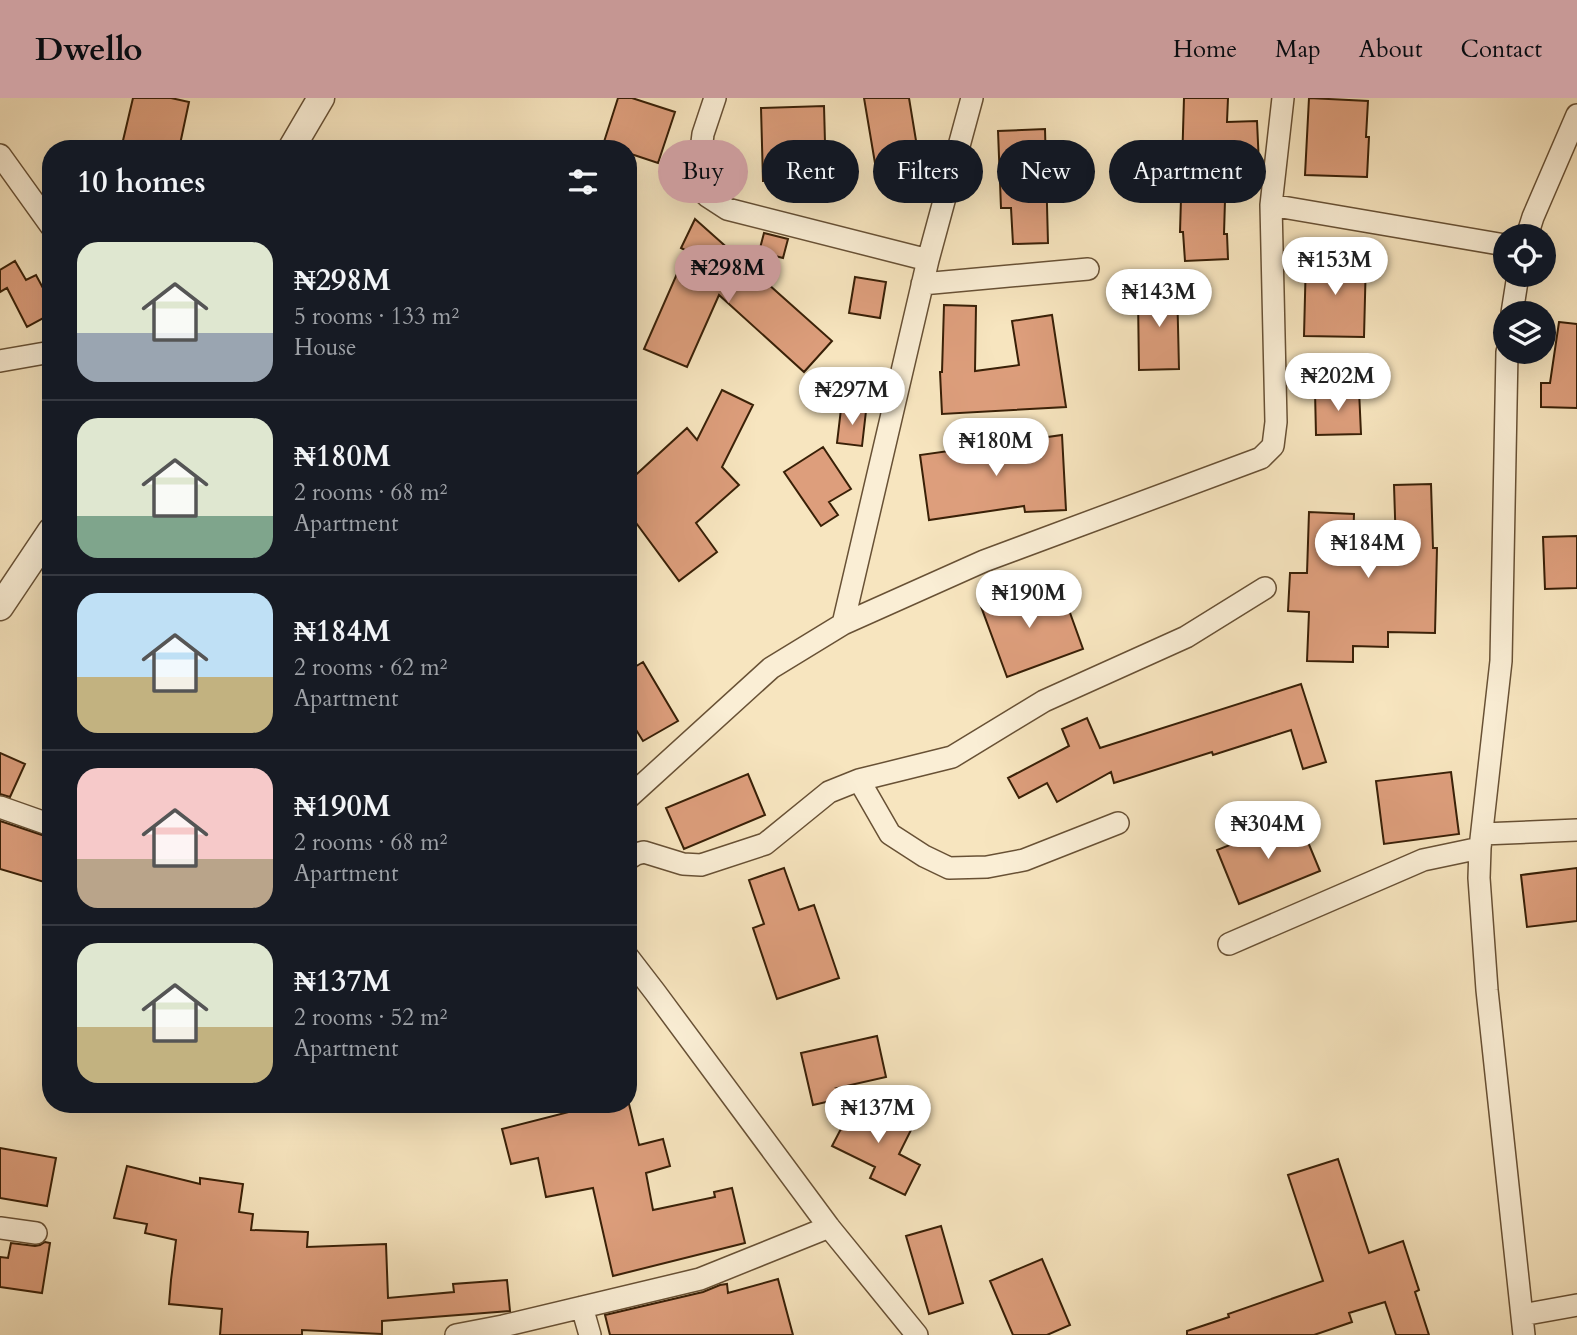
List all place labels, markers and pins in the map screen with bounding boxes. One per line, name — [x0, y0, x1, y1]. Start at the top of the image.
pin: ₦153M — [1286, 238, 1384, 297]
pin: ₦298M — [679, 246, 777, 305]
pin: ₦143M — [1110, 270, 1208, 329]
pin: ₦202M — [1289, 354, 1387, 413]
pin: ₦297M — [803, 368, 901, 427]
pin: ₦180M — [947, 418, 1045, 478]
pin: ₦184M — [1319, 520, 1417, 580]
pin: ₦190M — [980, 570, 1078, 630]
pin: ₦304M — [1219, 802, 1317, 861]
pin: ₦137M — [829, 1086, 927, 1145]

